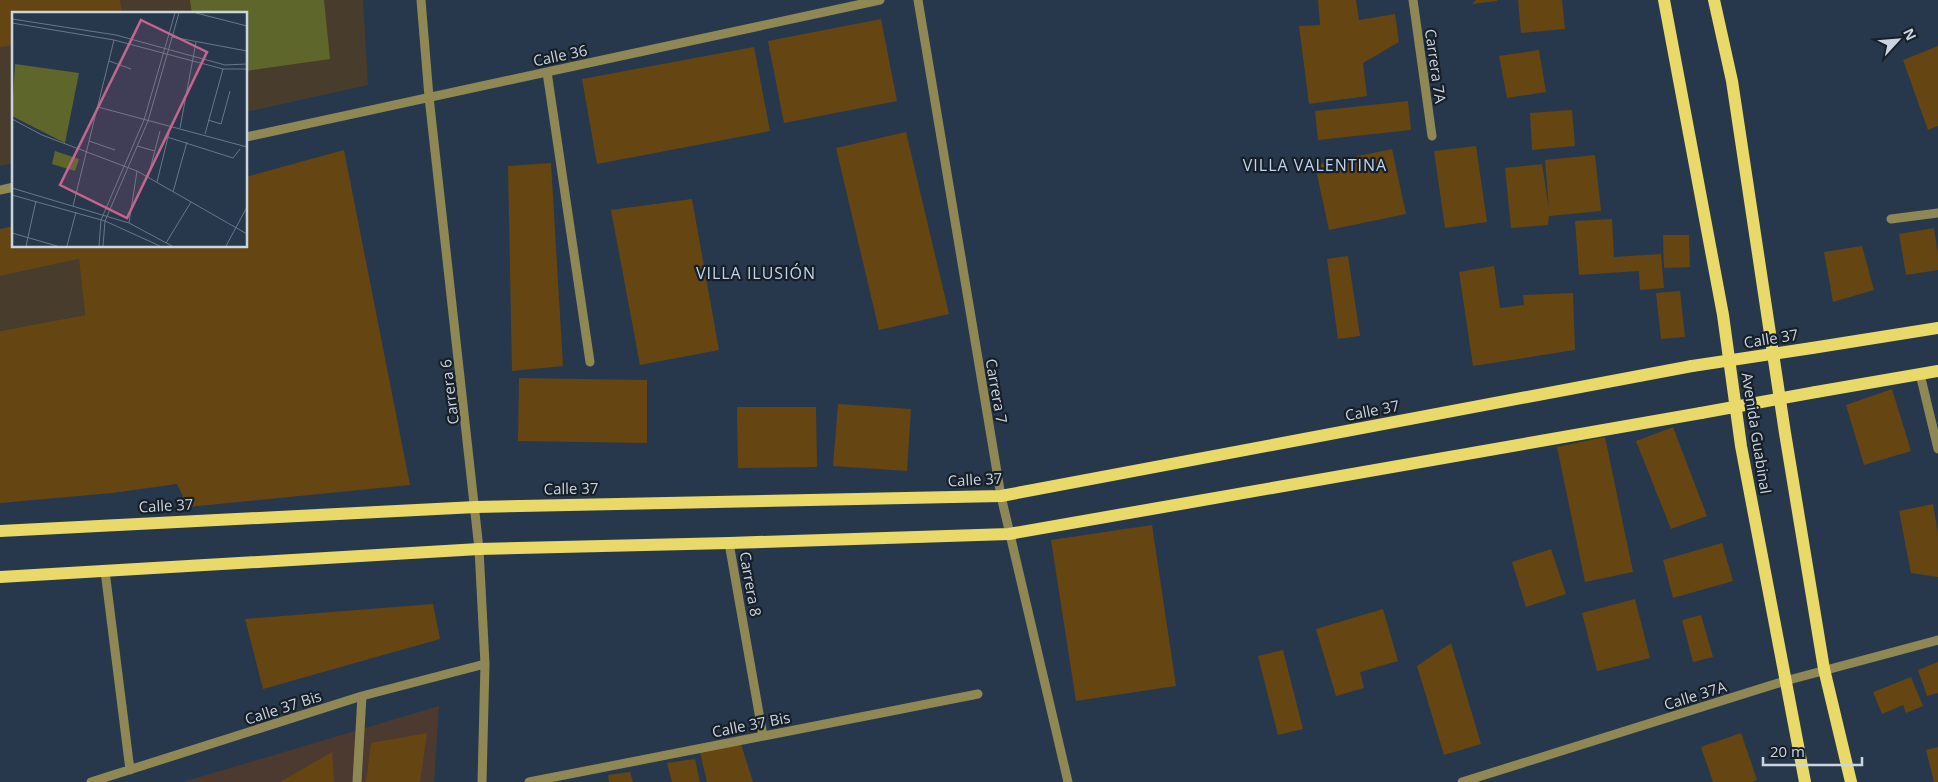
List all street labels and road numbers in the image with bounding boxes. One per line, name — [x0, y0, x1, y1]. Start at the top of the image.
street label: Carrera 7A — [1421, 28, 1451, 105]
street label: Calle 36 — [531, 40, 589, 70]
street label: Calle 37 — [1742, 324, 1800, 352]
street label: Carrera 7 — [981, 357, 1013, 425]
street label: Carrera 6 — [435, 358, 463, 426]
street label: Avenida Guabinal — [1738, 371, 1776, 495]
street label: Calle 37 — [1343, 395, 1401, 425]
street label: Calle 37 — [947, 468, 1003, 490]
street label: Calle 37 — [543, 478, 599, 498]
street label: Calle 37 — [138, 494, 194, 516]
street label: Carrera 8 — [735, 550, 767, 618]
street label: Calle 37A — [1661, 676, 1729, 714]
street label: Calle 37 Bis — [242, 685, 324, 729]
street label: Calle 37 Bis — [710, 707, 792, 741]

